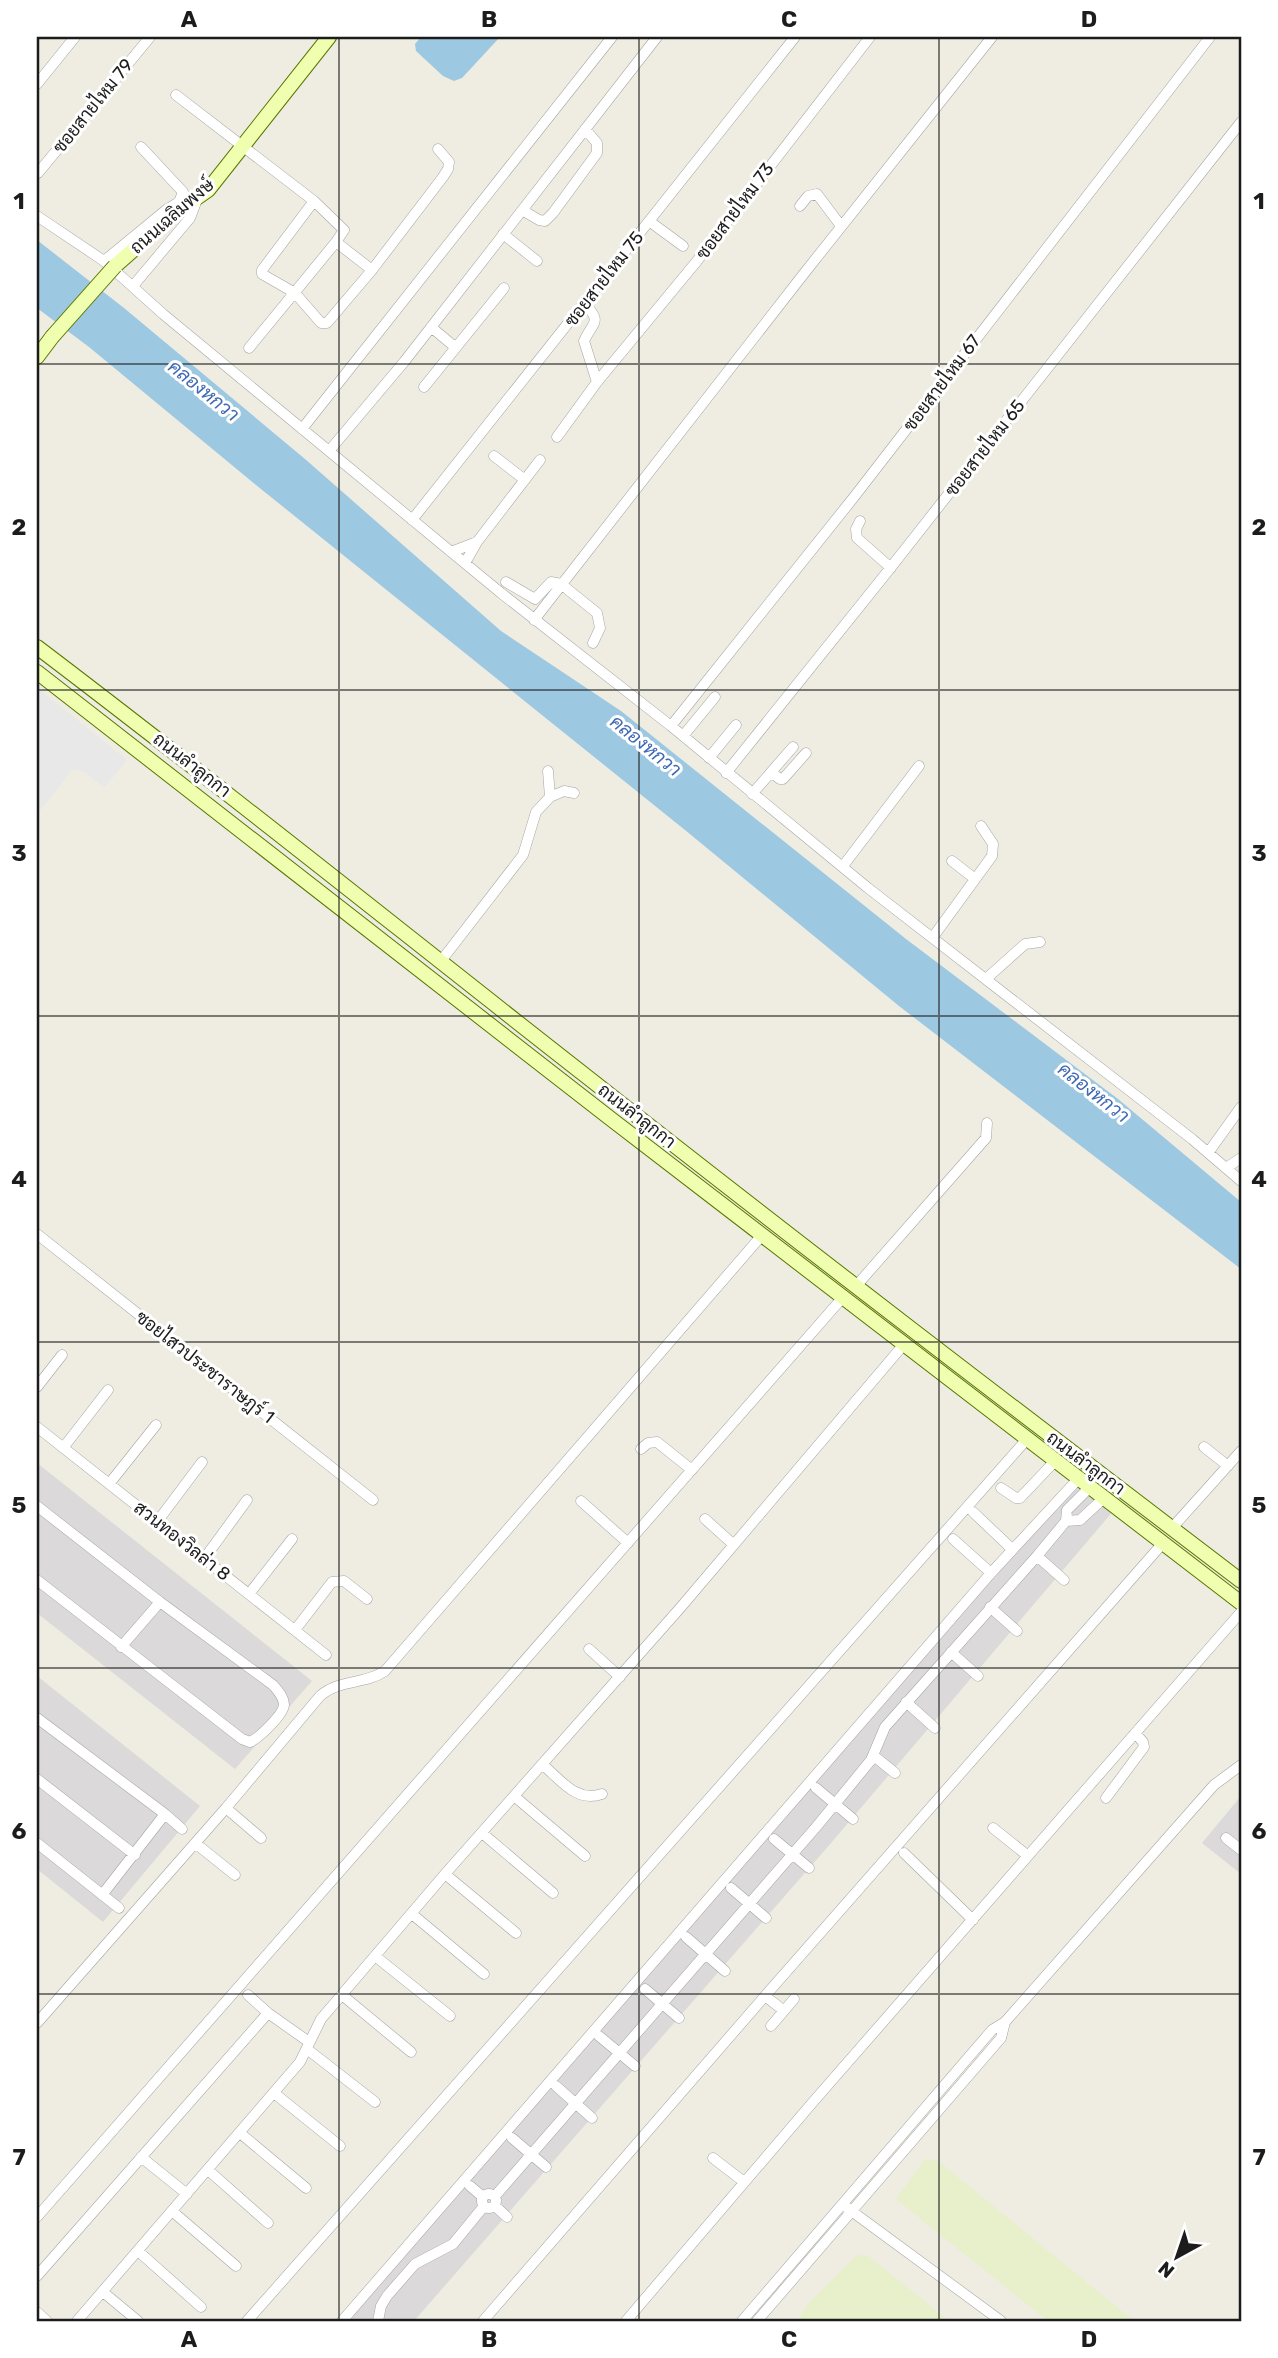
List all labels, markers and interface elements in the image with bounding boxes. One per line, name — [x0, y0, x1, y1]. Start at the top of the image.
text: A — [181, 5, 198, 33]
text: B — [481, 5, 497, 33]
text: C — [781, 5, 797, 33]
text: D — [1081, 5, 1097, 33]
street label: ซอยสายไหม 79 — [47, 53, 138, 158]
street label: ซอยสายไหม 73 — [690, 157, 779, 264]
street label: ถนนเฉลิมพงษ์ — [124, 172, 219, 258]
text: 1 — [13, 187, 25, 215]
text: 1 — [1253, 187, 1265, 215]
street label: ซอยสายไหม 75 — [558, 226, 648, 331]
street label: ซอยสายไหม 67 — [897, 329, 985, 435]
water label: คลองหกวา — [164, 355, 244, 426]
street label: ซอยสายไหม 65 — [939, 394, 1030, 501]
text: 2 — [12, 513, 26, 541]
text: 2 — [1252, 513, 1266, 541]
water label: คลองหกวา — [606, 710, 686, 781]
street label: ถนนลำลูกกา — [148, 728, 235, 804]
text: 3 — [11, 839, 27, 867]
text: 3 — [1251, 839, 1267, 867]
water label: คลองหกวา — [1053, 1057, 1134, 1127]
street label: ถนนลำลูกกา — [593, 1079, 680, 1155]
text: 4 — [11, 1165, 27, 1193]
text: 4 — [1251, 1165, 1267, 1193]
street label: ซอยไสวประชาราษฎร์ 1 — [131, 1304, 280, 1429]
street label: ถนนลำลูกกา — [1041, 1426, 1130, 1501]
text: 5 — [12, 1491, 27, 1519]
text: 5 — [1252, 1491, 1267, 1519]
street label: สวนทองวิลล่า 8 — [129, 1496, 235, 1585]
text: 6 — [12, 1817, 27, 1845]
text: 6 — [1252, 1817, 1267, 1845]
text: 7 — [12, 2143, 26, 2171]
text: 7 — [1252, 2143, 1266, 2171]
north arrow — [1142, 2222, 1212, 2292]
text: N — [1154, 2256, 1179, 2283]
text: A — [181, 2325, 198, 2353]
text: B — [481, 2325, 497, 2353]
text: C — [781, 2325, 797, 2353]
text: D — [1081, 2325, 1097, 2353]

